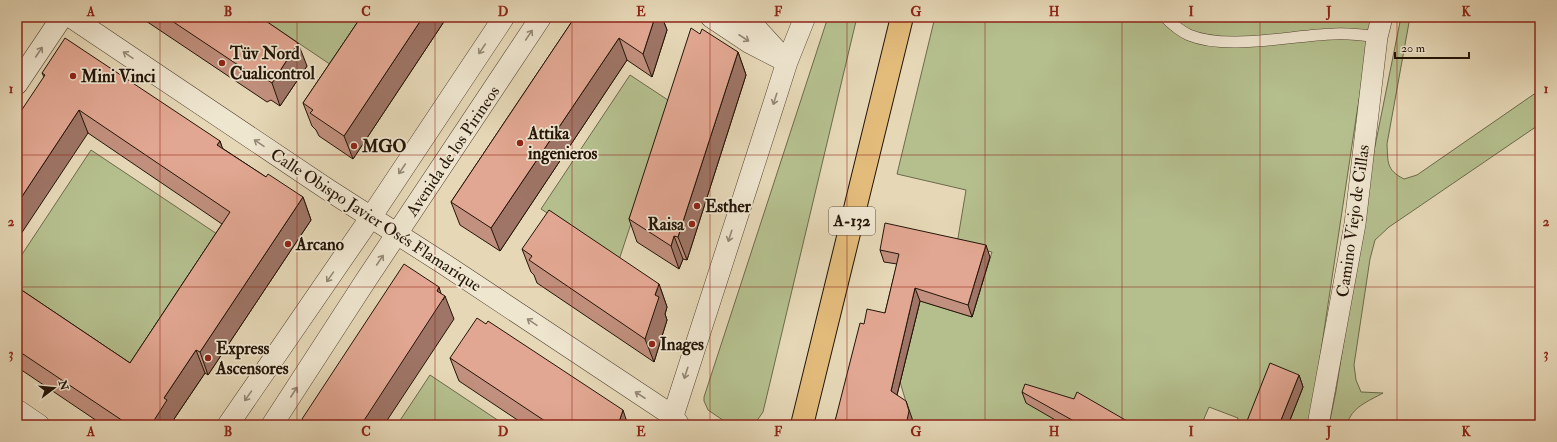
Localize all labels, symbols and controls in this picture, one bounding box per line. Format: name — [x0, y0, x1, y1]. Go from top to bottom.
text: A — [86, 4, 96, 20]
text: B — [224, 4, 232, 20]
text: C — [361, 4, 371, 20]
text: D — [498, 4, 509, 20]
text: E — [636, 4, 646, 20]
text: F — [774, 4, 783, 20]
text: G — [911, 4, 922, 20]
text: H — [1049, 4, 1060, 20]
text: I — [1188, 4, 1194, 20]
text: J — [1325, 4, 1332, 21]
text: K — [1461, 4, 1471, 20]
one-way arrow — [525, 30, 533, 41]
scale bar — [1395, 34, 1469, 60]
one-way arrow — [738, 35, 750, 43]
text: 20 m — [1401, 41, 1426, 56]
place label: Tüv Nord Cualicontrol — [229, 43, 315, 84]
one-way arrow — [478, 44, 486, 55]
one-way arrow — [35, 47, 43, 58]
one-way arrow — [123, 51, 134, 59]
marker: Tüv Nord Cualicontrol — [217, 58, 227, 68]
place label: Mini Vinci — [80, 66, 156, 87]
marker: Mini Vinci — [68, 71, 78, 81]
text: 1 — [9, 81, 14, 97]
text: 1 — [1544, 81, 1549, 97]
street label: Avenida de los Pirineos — [401, 82, 505, 221]
one-way arrow — [771, 92, 778, 105]
place label: Attika ingenieros — [527, 123, 598, 165]
place label: MGO — [361, 136, 407, 157]
marker: Attika ingenieros — [515, 138, 525, 148]
one-way arrow — [254, 139, 265, 147]
marker: MGO — [349, 141, 359, 151]
street label: Camino Viejo de Cillas — [1332, 143, 1374, 299]
street label: Calle Obispo Javier Osés Flamarique — [266, 144, 485, 297]
one-way arrow — [398, 164, 406, 175]
place label: Esther — [705, 196, 752, 217]
marker: Esther — [692, 201, 702, 211]
road number: A-132 — [829, 207, 875, 235]
text: 2 — [8, 214, 15, 230]
place label: Raisa — [648, 214, 685, 235]
text: 2 — [1543, 214, 1550, 230]
marker: Raisa — [687, 219, 697, 229]
one-way arrow — [726, 229, 733, 242]
place label: Arcano — [295, 234, 344, 255]
marker: Arcano — [283, 239, 293, 249]
one-way arrow — [376, 255, 384, 266]
one-way arrow — [326, 271, 334, 282]
one-way arrow — [526, 318, 538, 326]
place label: Inages — [660, 334, 704, 356]
place label: Express Ascensores — [215, 338, 289, 379]
marker: Inages — [647, 339, 657, 349]
text: 3 — [9, 346, 14, 362]
text: 3 — [1544, 346, 1549, 362]
marker: Express Ascensores — [203, 353, 213, 363]
one-way arrow — [682, 366, 689, 379]
north arrow — [34, 368, 74, 408]
text: N — [55, 378, 71, 393]
one-way arrow — [290, 386, 298, 398]
one-way arrow — [244, 390, 252, 401]
one-way arrow — [635, 391, 646, 399]
text: A — [86, 424, 96, 440]
text: B — [224, 424, 232, 440]
text: C — [361, 424, 371, 440]
text: D — [498, 424, 509, 440]
text: E — [636, 424, 646, 440]
text: F — [774, 424, 783, 440]
text: G — [911, 424, 922, 440]
text: H — [1049, 424, 1060, 440]
text: I — [1188, 424, 1194, 440]
text: J — [1325, 424, 1332, 441]
text: K — [1461, 424, 1471, 440]

